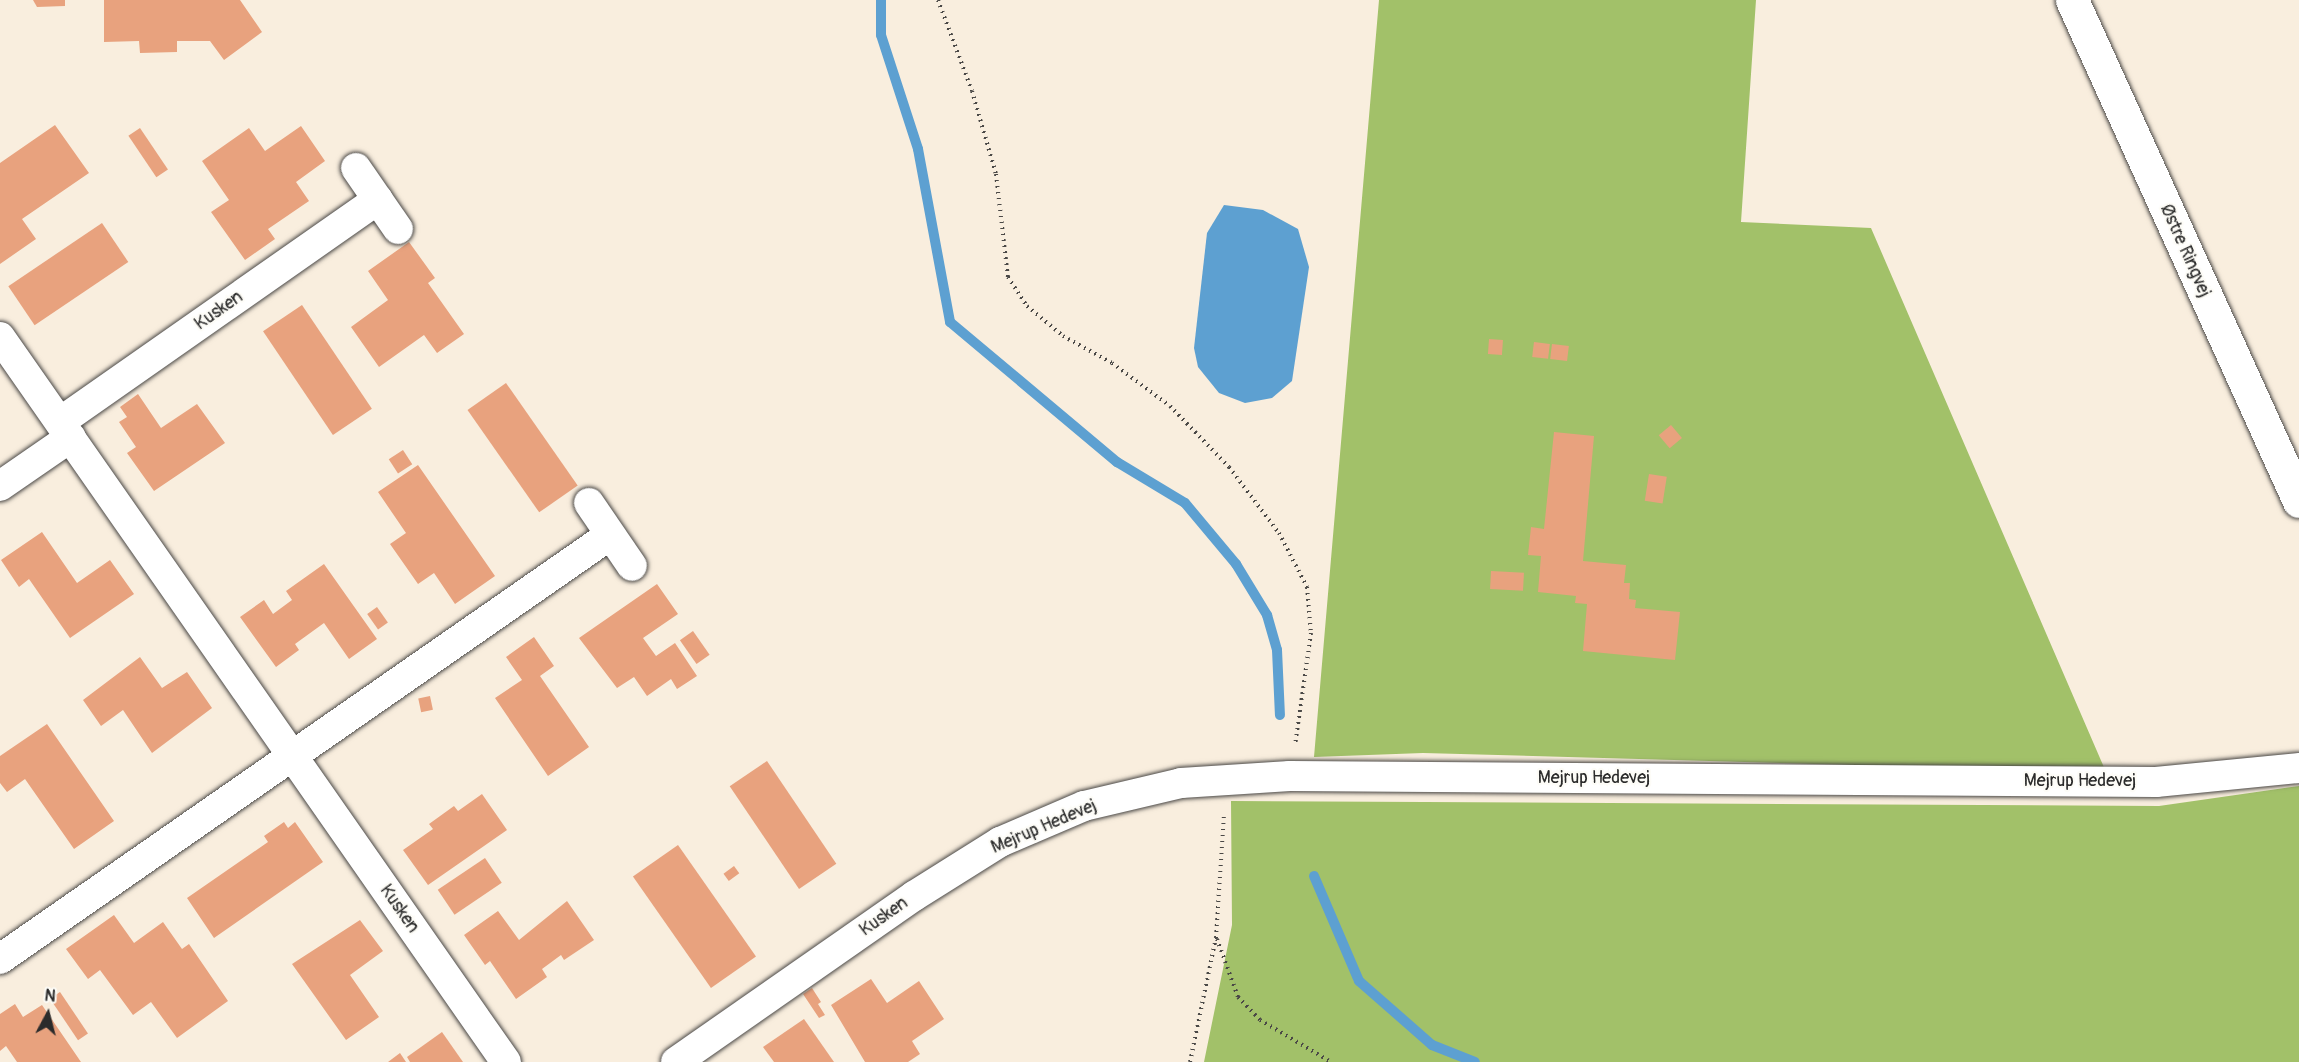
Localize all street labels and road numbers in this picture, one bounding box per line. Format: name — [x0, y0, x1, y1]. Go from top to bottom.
street label: Østre Ringvej — [2155, 201, 2215, 301]
street label: Kusken — [191, 287, 247, 335]
street label: Mejrup Hedevej — [1538, 767, 1650, 789]
street label: Mejrup Hedevej — [2024, 770, 2136, 792]
street label: Mejrup Hedevej — [988, 795, 1100, 859]
street label: Kusken — [375, 881, 423, 937]
street label: Kusken — [856, 893, 912, 941]

